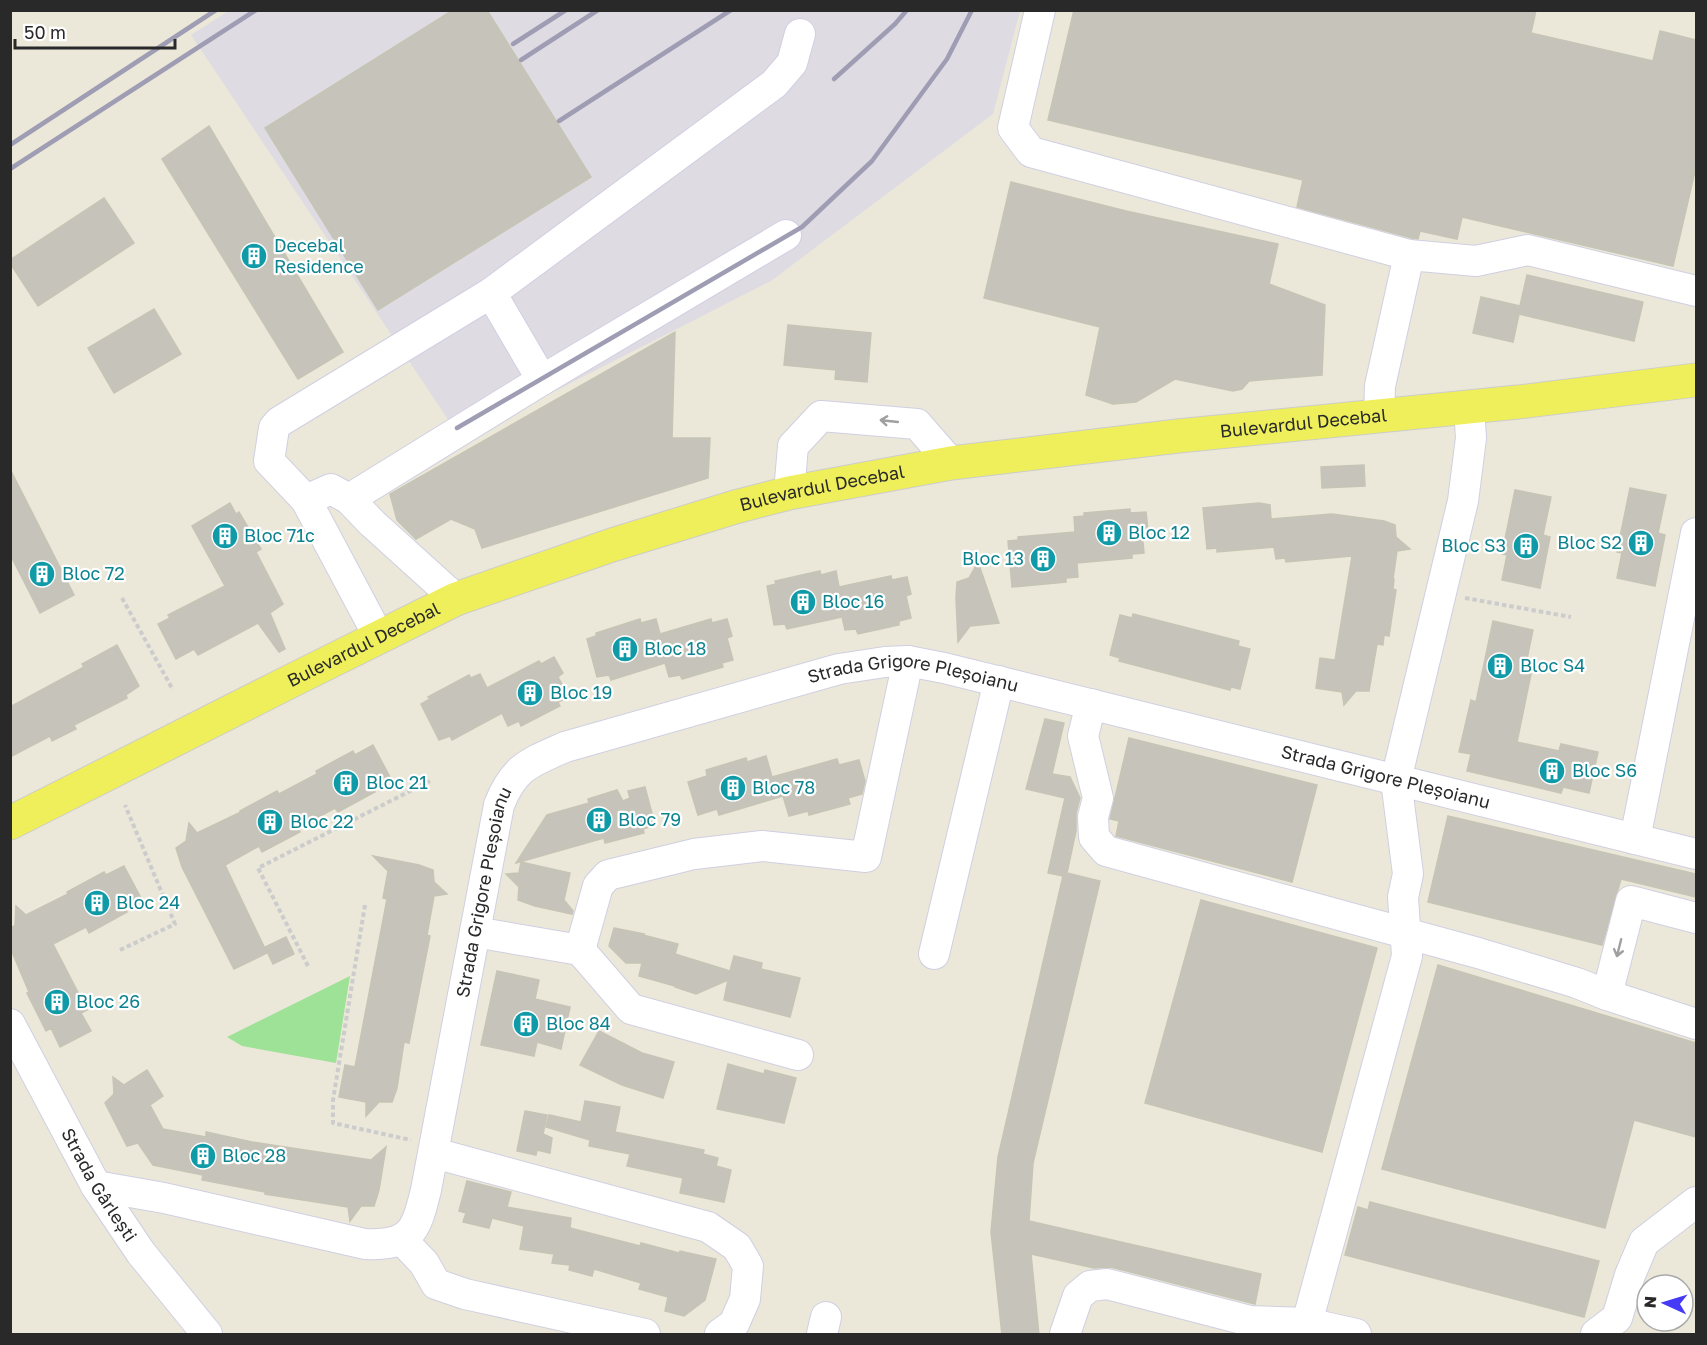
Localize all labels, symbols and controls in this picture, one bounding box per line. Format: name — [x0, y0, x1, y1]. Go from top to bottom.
scale bar — [15, 12, 176, 50]
text: 50 m — [24, 21, 66, 43]
place label: Decebal Residence — [274, 234, 364, 277]
building icon: Decebal Residence — [239, 241, 269, 271]
street label: Bulevardul Decebal — [1219, 403, 1388, 442]
one-way arrow — [879, 416, 899, 427]
street label: Bulevardul Decebal — [737, 460, 906, 515]
building icon: Bloc 12 — [1094, 518, 1124, 548]
building icon: Bloc 71c — [210, 521, 240, 551]
place label: Bloc 12 — [1128, 521, 1190, 543]
place label: Bloc 71c — [244, 524, 315, 546]
building icon: Bloc S2 — [1626, 528, 1656, 558]
building icon: Bloc S3 — [1511, 531, 1541, 561]
place label: Bloc S2 — [1557, 531, 1622, 553]
place label: Bloc S3 — [1441, 534, 1506, 556]
building icon: Bloc 13 — [1028, 544, 1058, 574]
place label: Bloc 13 — [962, 547, 1024, 569]
building icon: Bloc 72 — [27, 559, 57, 589]
place label: Bloc 72 — [62, 562, 125, 584]
building icon: Bloc 16 — [788, 587, 818, 617]
place label: Bloc 16 — [822, 590, 884, 612]
street label: Bulevardul Decebal — [283, 597, 443, 691]
building icon: Bloc 18 — [610, 634, 640, 664]
place label: Bloc 18 — [644, 637, 706, 659]
street label: Strada Grigore Pleșoianu — [805, 648, 1021, 696]
building icon: Bloc S4 — [1485, 651, 1515, 681]
place label: Bloc S4 — [1520, 654, 1585, 676]
building icon: Bloc 19 — [515, 678, 545, 708]
place label: Bloc 19 — [550, 681, 612, 703]
street label: Strada Grigore Pleșoianu — [1279, 740, 1493, 813]
building icon: Bloc S6 — [1537, 756, 1567, 786]
place label: Bloc S6 — [1572, 759, 1637, 781]
building icon: Bloc 21 — [331, 768, 361, 798]
place label: Bloc 21 — [366, 771, 428, 793]
building icon: Bloc 78 — [718, 773, 748, 803]
place label: Bloc 78 — [752, 776, 815, 798]
street label: Strada Grigore Pleșoianu — [451, 783, 516, 999]
building icon: Bloc 79 — [584, 805, 614, 835]
building icon: Bloc 22 — [255, 807, 285, 837]
place label: Bloc 79 — [618, 808, 681, 830]
place label: Bloc 22 — [290, 810, 354, 832]
building icon: Bloc 24 — [82, 888, 112, 918]
place label: Bloc 24 — [116, 891, 180, 913]
one-way arrow — [1612, 938, 1624, 957]
building icon: Bloc 26 — [42, 987, 72, 1017]
place label: Bloc 26 — [76, 990, 140, 1012]
building icon: Bloc 84 — [511, 1009, 541, 1039]
place label: Bloc 84 — [546, 1012, 611, 1034]
street label: Strada Gârlești — [57, 1124, 142, 1245]
building icon: Bloc 28 — [188, 1141, 218, 1171]
place label: Bloc 28 — [222, 1144, 286, 1166]
north arrow — [1635, 1273, 1695, 1333]
text: N — [1640, 1295, 1660, 1309]

